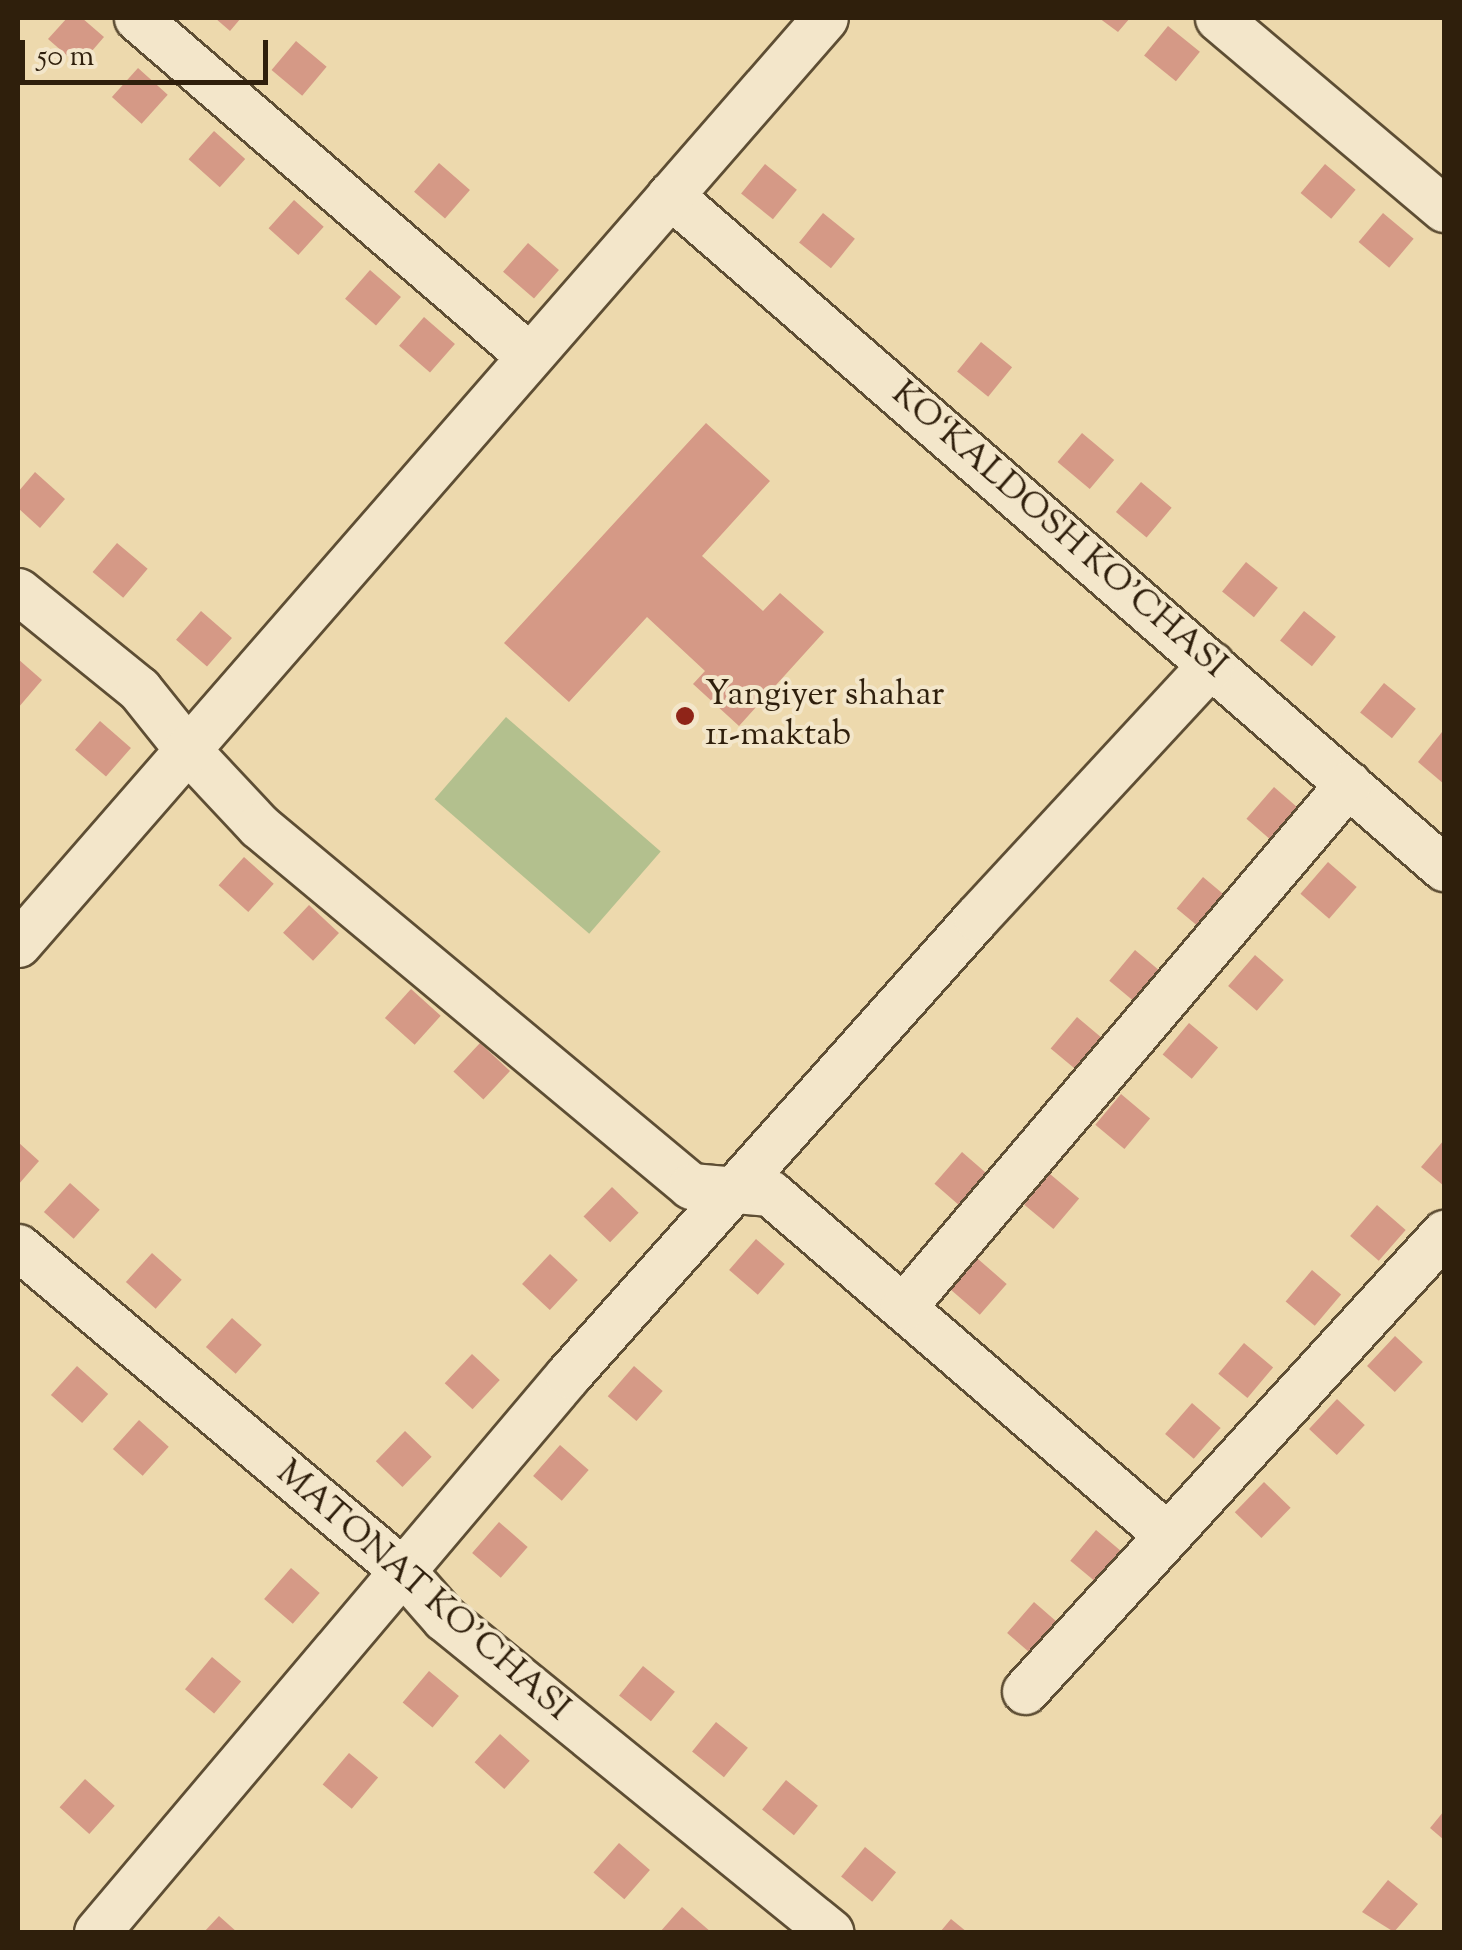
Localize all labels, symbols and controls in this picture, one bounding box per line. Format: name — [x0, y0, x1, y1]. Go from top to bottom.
scale bar — [25, 20, 272, 82]
text: 50 m — [37, 36, 94, 79]
street label: KO‘KALDOSH KO'CHASI — [882, 374, 1234, 688]
place label: Yangiyer shahar 11-maktab — [705, 675, 944, 757]
marker: Yangiyer shahar 11-maktab — [674, 705, 696, 727]
street label: MATONAT KO'CHASI — [267, 1453, 577, 1731]

